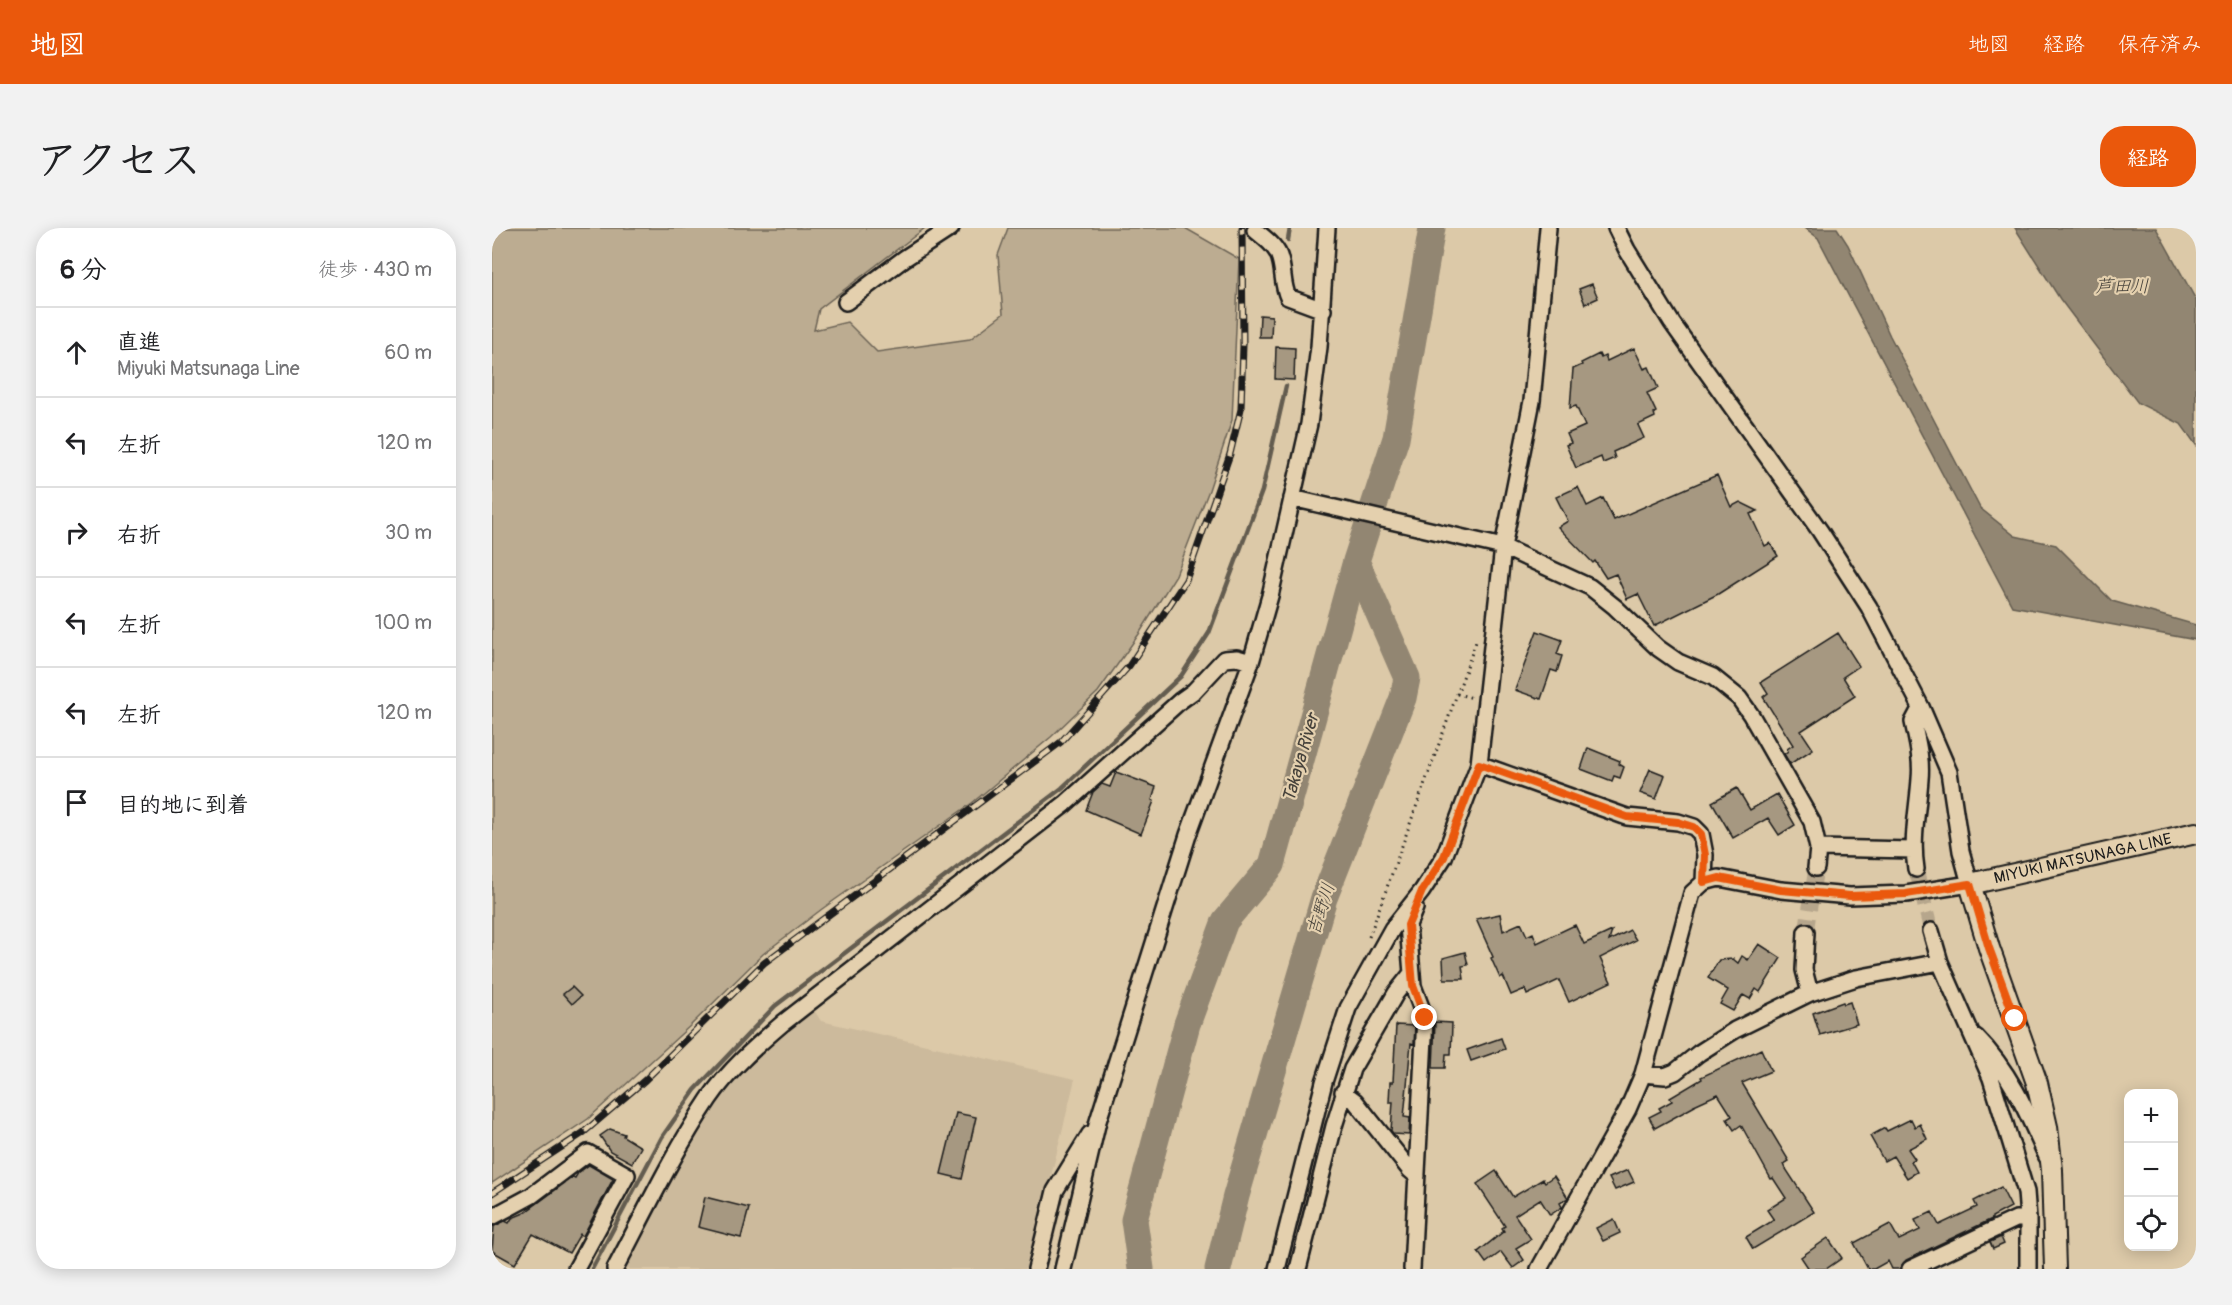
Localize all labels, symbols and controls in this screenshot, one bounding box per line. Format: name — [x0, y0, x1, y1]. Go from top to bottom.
text: 地図 — [30, 28, 86, 63]
text: 地図 — [1968, 31, 2010, 58]
text: 経路 — [2043, 31, 2085, 58]
text: 保存済み — [2118, 31, 2202, 58]
button: 経路 — [2100, 126, 2196, 187]
text: アクセス — [36, 135, 201, 187]
text: 6 分 — [60, 254, 107, 286]
text: 徒歩 · 430 m — [318, 257, 432, 282]
water label: 芦田川 — [2095, 275, 2149, 298]
text: 直進 — [117, 328, 161, 356]
icon: ahead — [60, 336, 93, 369]
text: 60 m — [385, 340, 432, 365]
text: Miyuki Matsunaga Line — [117, 356, 300, 381]
icon: left — [60, 426, 93, 459]
text: 120 m — [377, 430, 432, 455]
text: 左折 — [117, 431, 161, 459]
icon: right — [60, 516, 93, 549]
text: 30 m — [385, 520, 432, 545]
text: 右折 — [117, 521, 161, 549]
icon: left — [60, 606, 93, 639]
text: 100 m — [375, 610, 432, 635]
text: 左折 — [117, 611, 161, 639]
icon: left — [60, 696, 93, 729]
text: 120 m — [377, 700, 432, 725]
text: 左折 — [117, 701, 161, 729]
water label: Takaya River — [1277, 709, 1325, 805]
icon: arrive — [60, 786, 93, 819]
text: 目的地に到着 — [117, 791, 249, 819]
street label: MIYUKI MATSUNAGA LINE — [1992, 829, 2173, 888]
water label: 吉野川 — [1302, 880, 1340, 938]
route end — [1411, 1004, 1437, 1030]
route start — [2001, 1005, 2027, 1031]
map controls — [2124, 1089, 2178, 1251]
button: + — [2124, 1089, 2178, 1143]
button: − — [2124, 1143, 2178, 1197]
button: locate — [2124, 1197, 2178, 1251]

